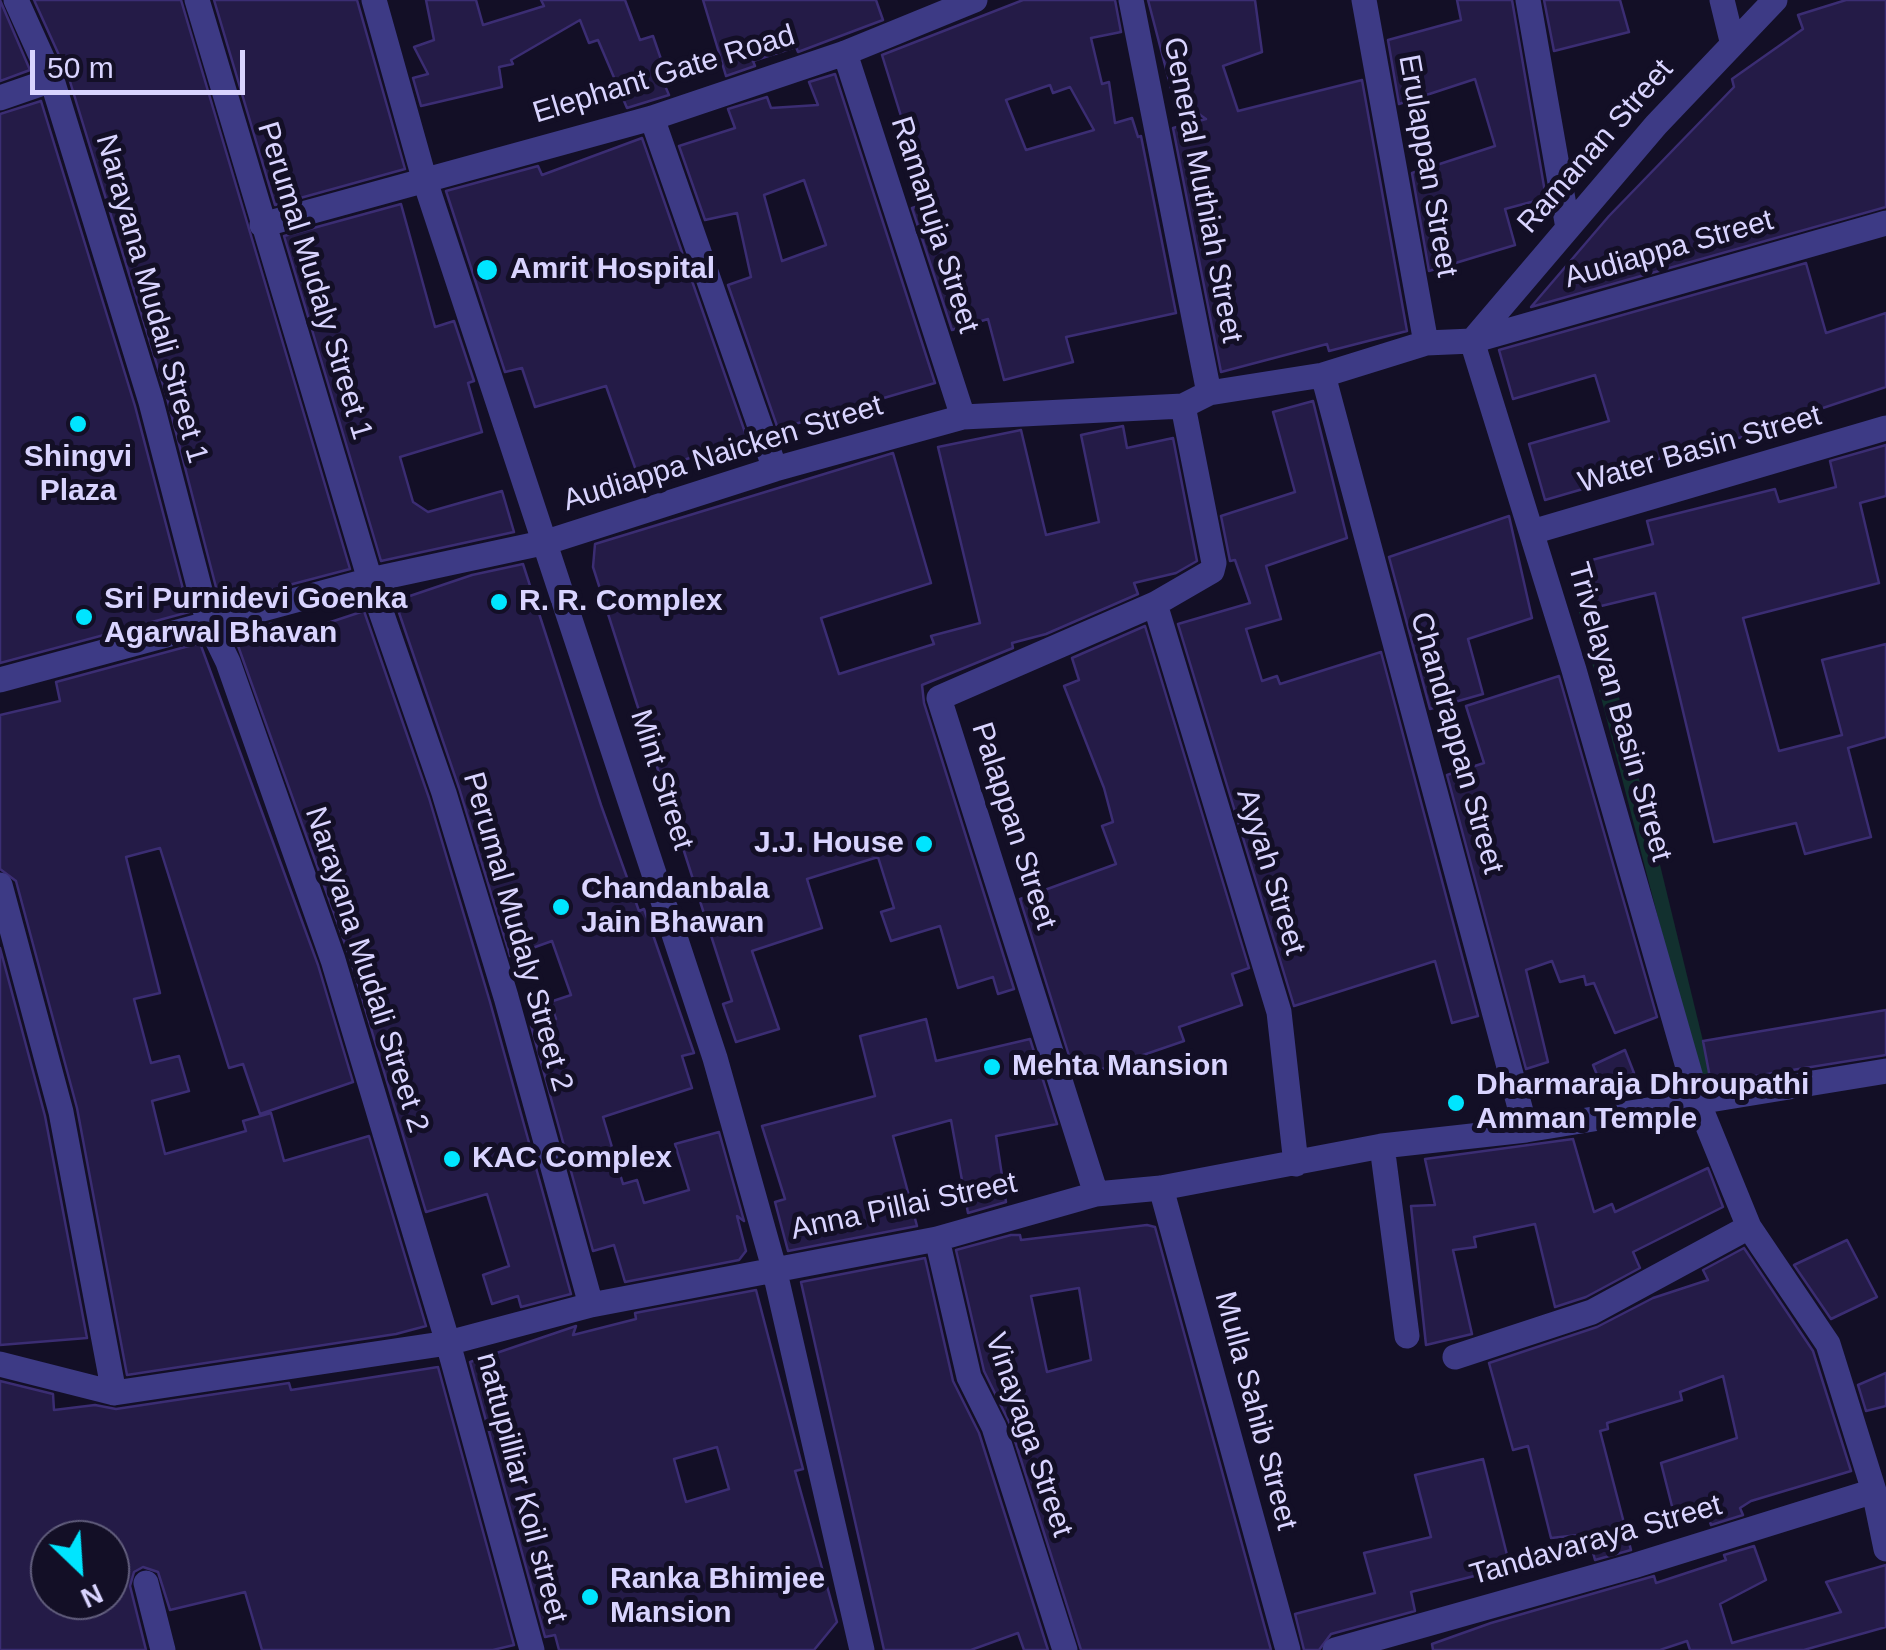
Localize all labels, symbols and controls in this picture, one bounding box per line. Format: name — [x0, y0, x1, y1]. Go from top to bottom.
street label: Elephant Gate Road — [529, 18, 799, 132]
scale bar — [35, 30, 250, 92]
street label: General Muthiah Street — [1155, 34, 1249, 346]
text: 50 m — [47, 51, 114, 84]
street label: Erulappan Street — [1390, 52, 1464, 280]
street label: Ramanan Street — [1511, 53, 1681, 241]
street label: Ramanuja Street — [882, 112, 986, 338]
street label: Perumal Mudaly Street 1 — [249, 118, 379, 444]
street label: Narayana Mudali Street 1 — [87, 131, 215, 467]
street label: Audiappa Street — [1561, 203, 1777, 297]
place label: Amrit Hospital — [510, 252, 715, 288]
marker: Amrit Hospital — [474, 257, 500, 283]
street label: Audiappa Naicken Street — [559, 388, 887, 520]
street label: Water Basin Street — [1575, 398, 1825, 502]
marker: Shingvi Plaza — [67, 413, 89, 435]
place label: Shingvi Plaza — [24, 440, 132, 510]
street label: Trivelayan Basin Street — [1559, 559, 1679, 865]
place label: Sri Purnidevi Goenka Agarwal Bhavan — [104, 582, 407, 652]
place label: R. R. Complex — [519, 584, 722, 620]
marker: R. R. Complex — [488, 591, 510, 613]
marker: Sri Purnidevi Goenka Agarwal Bhavan — [73, 606, 95, 628]
street label: Chandrappan Street — [1401, 608, 1511, 878]
street label: Mint Street — [621, 705, 701, 855]
street label: Palappan Street — [963, 718, 1063, 934]
street label: Perumal Mudaly Street 2 — [454, 768, 580, 1096]
street label: Ayyah Street — [1228, 785, 1312, 959]
street label: Narayana Mudali Street 2 — [296, 803, 436, 1137]
place label: J.J. House — [754, 826, 904, 862]
marker: J.J. House — [913, 833, 935, 855]
place label: Chandanbala Jain Bhawan — [581, 872, 769, 942]
marker: Chandanbala Jain Bhawan — [550, 896, 572, 918]
place label: Mehta Mansion — [1012, 1049, 1229, 1085]
marker: Mehta Mansion — [981, 1056, 1003, 1078]
place label: Dharmaraja Dhroupathi Amman Temple — [1476, 1068, 1809, 1138]
marker: Dharmaraja Dhroupathi Amman Temple — [1445, 1092, 1467, 1114]
place label: KAC Complex — [472, 1141, 672, 1177]
marker: KAC Complex — [441, 1148, 463, 1170]
street label: Anna Pillai Street — [788, 1165, 1020, 1249]
street label: Mulla Sahib Street — [1206, 1288, 1304, 1534]
street label: Vinayaga Street — [976, 1328, 1080, 1542]
street label: nattupilliar Koil street — [468, 1349, 574, 1627]
street label: Tandavaraya Street — [1466, 1488, 1726, 1594]
north arrow — [30, 1520, 130, 1620]
place label: Ranka Bhimjee Mansion — [610, 1562, 825, 1632]
text: N — [76, 1578, 108, 1614]
marker: Ranka Bhimjee Mansion — [579, 1586, 601, 1608]

